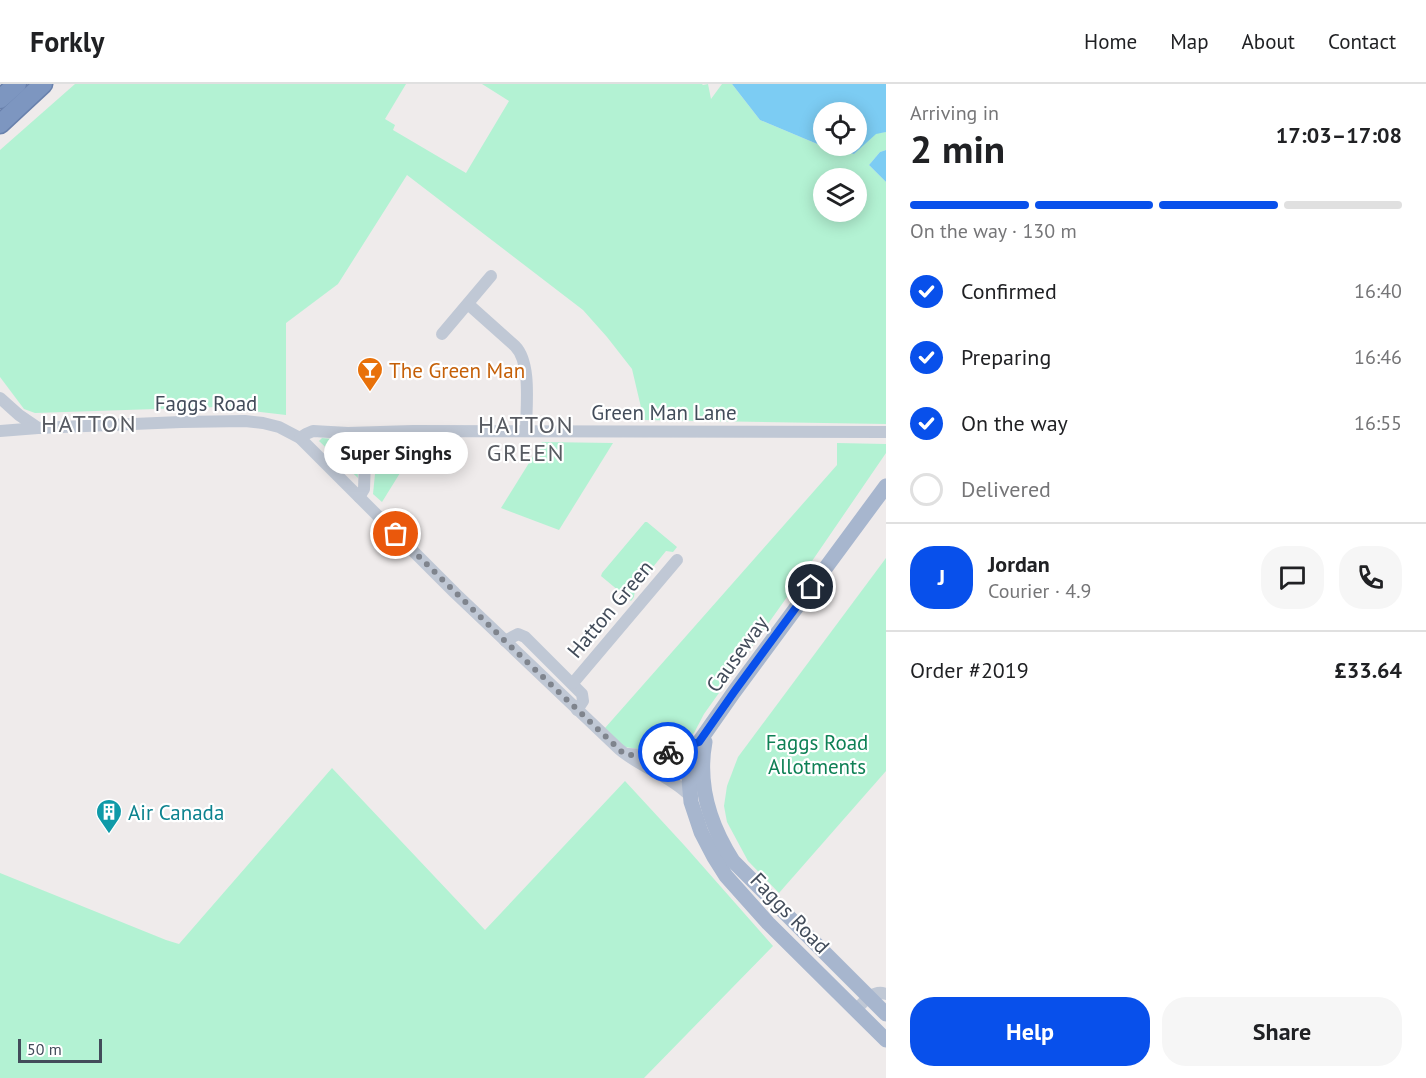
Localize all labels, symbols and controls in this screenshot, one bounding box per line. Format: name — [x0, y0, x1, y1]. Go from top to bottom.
text: Forkly — [30, 23, 104, 60]
text: Home — [1084, 28, 1137, 55]
text: Map — [1170, 28, 1209, 55]
text: About — [1242, 28, 1295, 55]
text: Contact — [1328, 28, 1396, 55]
text: Arriving in — [910, 100, 999, 126]
map controls — [813, 102, 867, 222]
button: locate — [813, 102, 867, 156]
text: 17:03–17:08 — [1276, 121, 1402, 149]
text: 2 min — [910, 123, 1005, 174]
button: layers — [813, 168, 867, 222]
text: On the way · 130 m — [910, 218, 1077, 244]
icon: check — [910, 275, 943, 308]
text: Confirmed — [961, 277, 1057, 305]
text: 16:40 — [1354, 278, 1402, 304]
icon: check — [910, 341, 943, 374]
text: Preparing — [961, 343, 1051, 371]
text: 16:46 — [1354, 344, 1402, 370]
bar icon: The Green Man — [355, 355, 385, 393]
place label: The Green Man — [389, 357, 525, 384]
street label: Faggs Road — [155, 390, 257, 417]
street label: Green Man Lane — [591, 399, 737, 426]
icon: check — [910, 407, 943, 440]
district label: HATTON — [41, 408, 137, 439]
district label: HATTON GREEN — [478, 409, 574, 468]
text: On the way — [961, 409, 1068, 437]
text: 16:55 — [1354, 410, 1402, 436]
callout: Super Singhs — [324, 432, 468, 474]
text: Super Singhs — [340, 440, 452, 466]
text: Delivered — [961, 475, 1051, 503]
pin — [370, 508, 421, 559]
icon: bag — [379, 517, 412, 550]
button: chat — [1261, 546, 1324, 609]
button: phone — [1339, 546, 1402, 609]
text: Jordan — [988, 550, 1050, 578]
street label: Hatton Green — [561, 555, 659, 663]
pin — [785, 561, 836, 612]
text: J — [938, 563, 945, 591]
icon: home — [794, 570, 827, 603]
text: Courier · 4.9 — [988, 578, 1091, 604]
street label: Causeway — [700, 610, 774, 698]
text: Order #2019 — [910, 656, 1029, 684]
text: £33.64 — [1334, 656, 1402, 684]
courier — [638, 722, 698, 782]
park label: Faggs Road Allotments — [766, 729, 868, 780]
icon: bike — [652, 736, 685, 769]
building icon: Air Canada — [94, 797, 124, 835]
place label: Air Canada — [128, 799, 224, 826]
street label: Faggs Road — [745, 867, 835, 959]
button: Help — [910, 997, 1150, 1066]
button: Share — [1162, 997, 1402, 1066]
scale bar — [18, 1036, 102, 1064]
text: 50 m — [27, 1039, 62, 1059]

